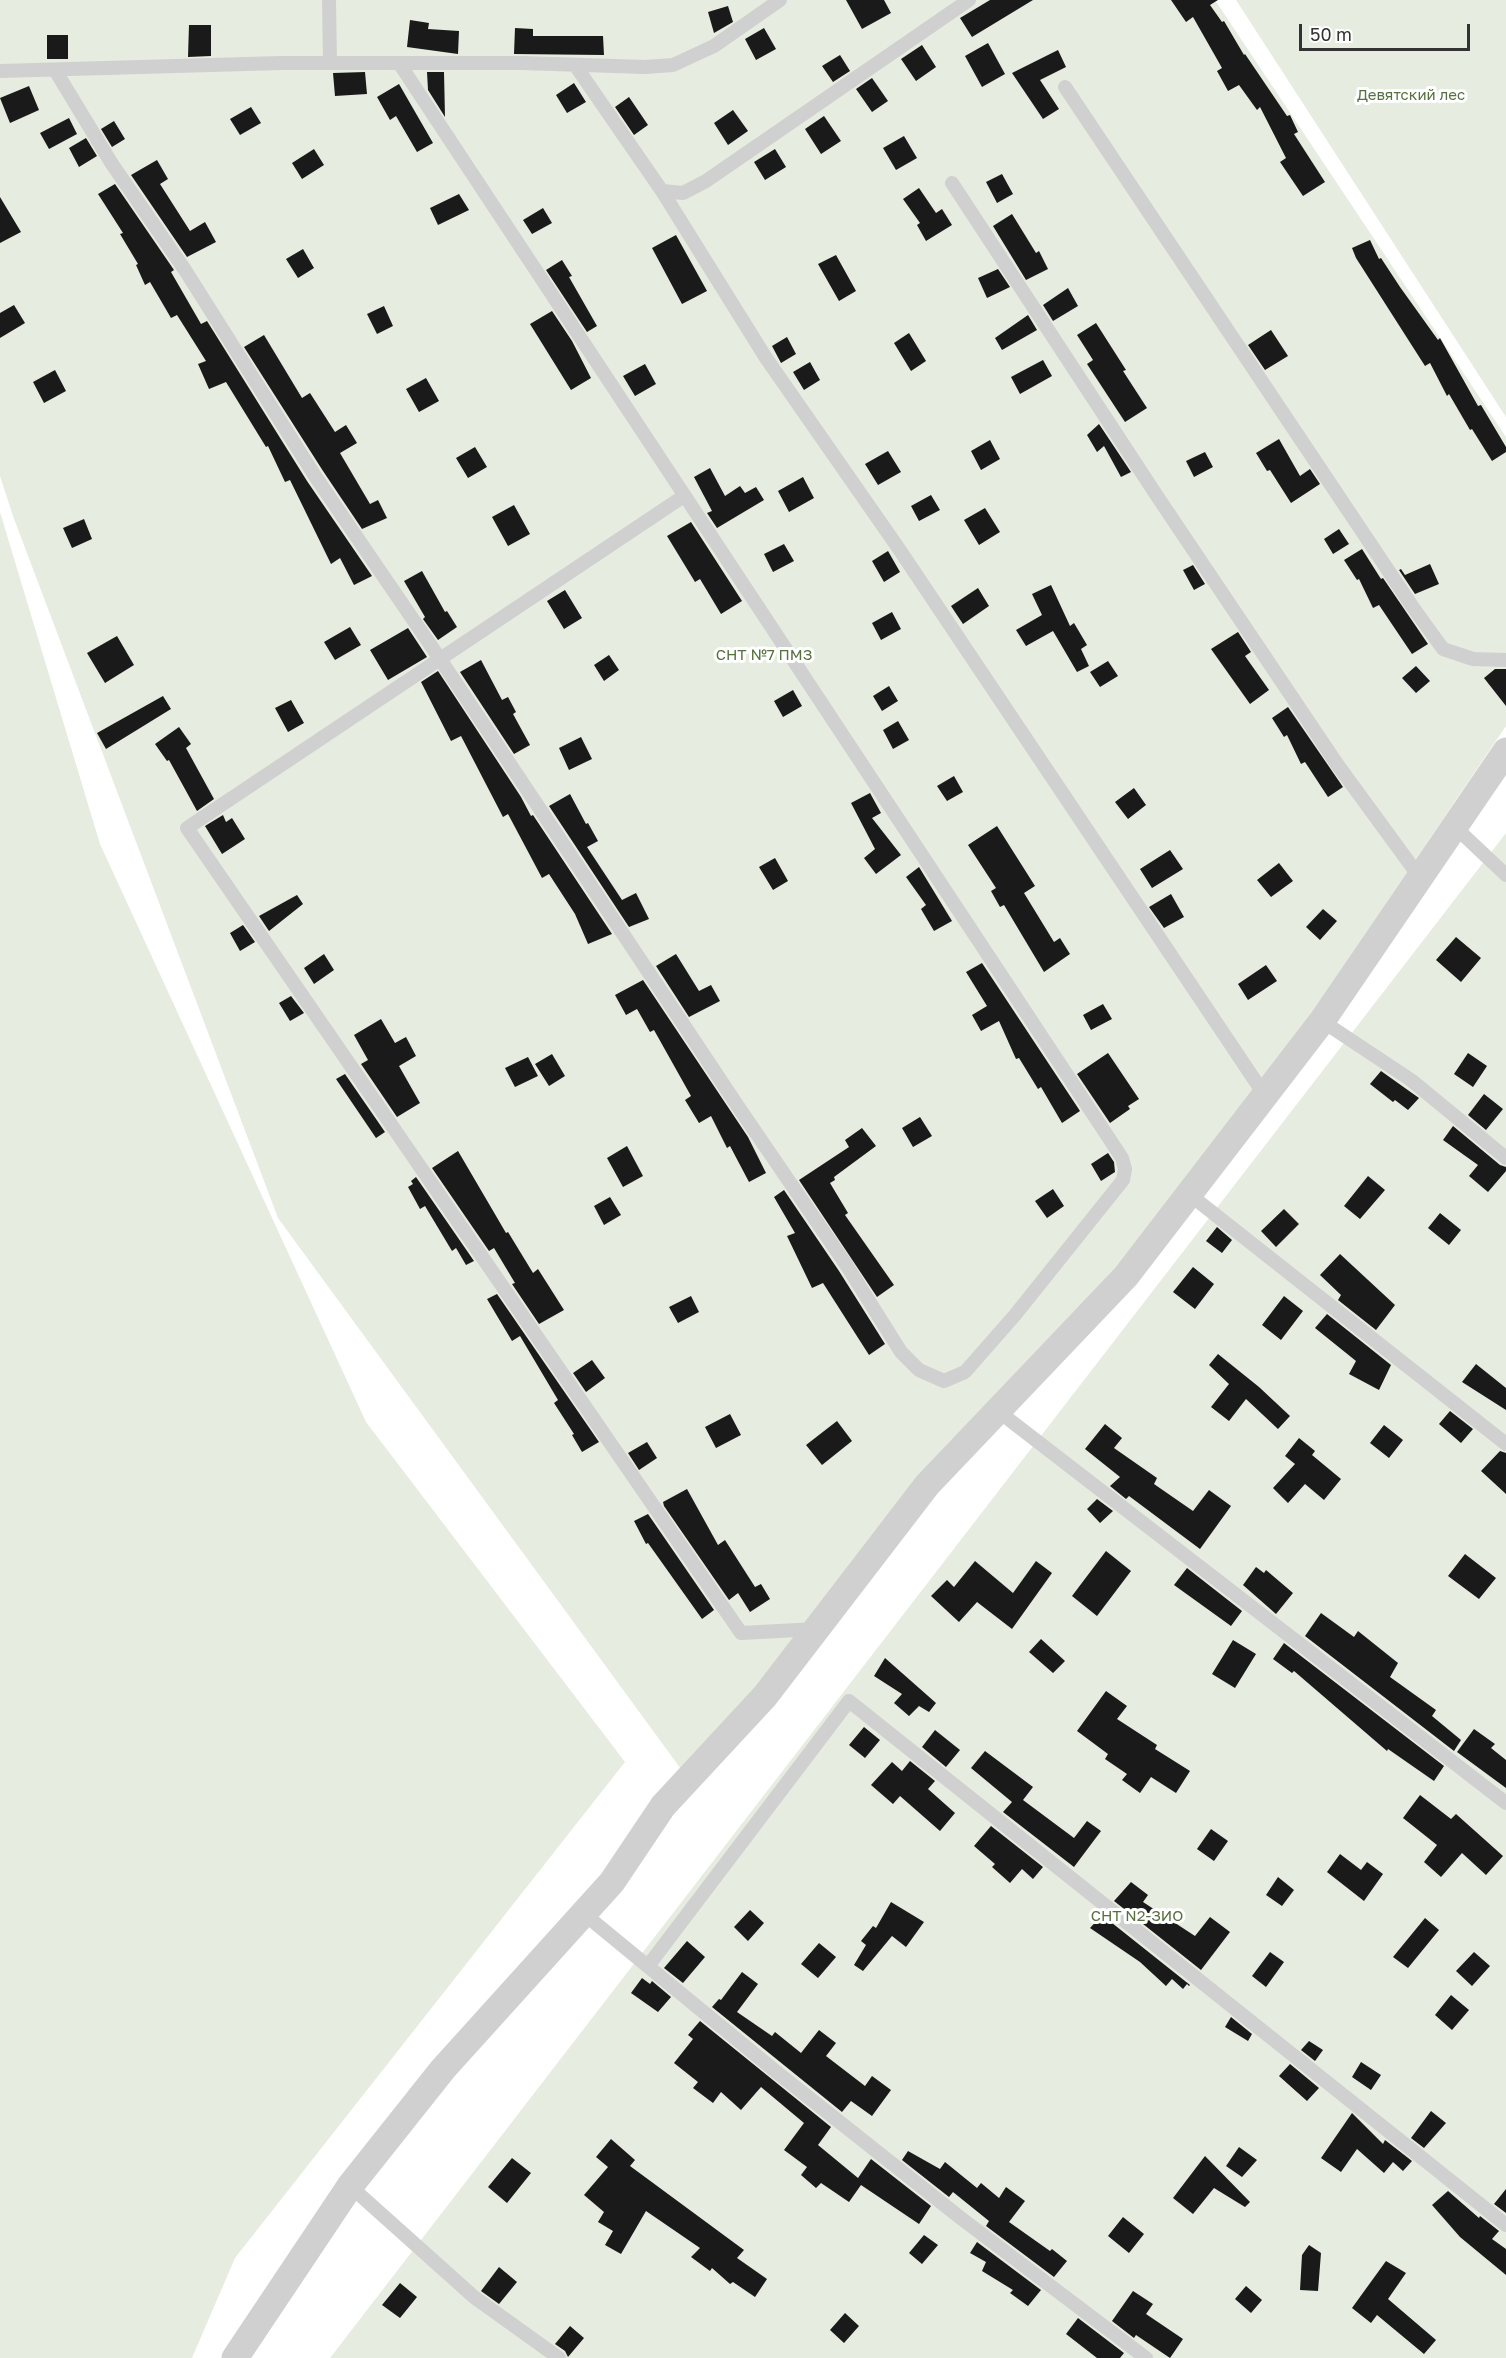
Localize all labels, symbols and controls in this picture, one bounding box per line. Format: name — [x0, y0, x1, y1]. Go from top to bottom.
scale bar — [1302, 12, 1473, 50]
text: 50 m — [1310, 23, 1352, 45]
park label: Девятский лес — [1357, 86, 1465, 104]
park label: СНТ №7 ПМЗ — [716, 646, 812, 664]
park label: СНТ N2-ЗИО — [1091, 1907, 1183, 1925]

